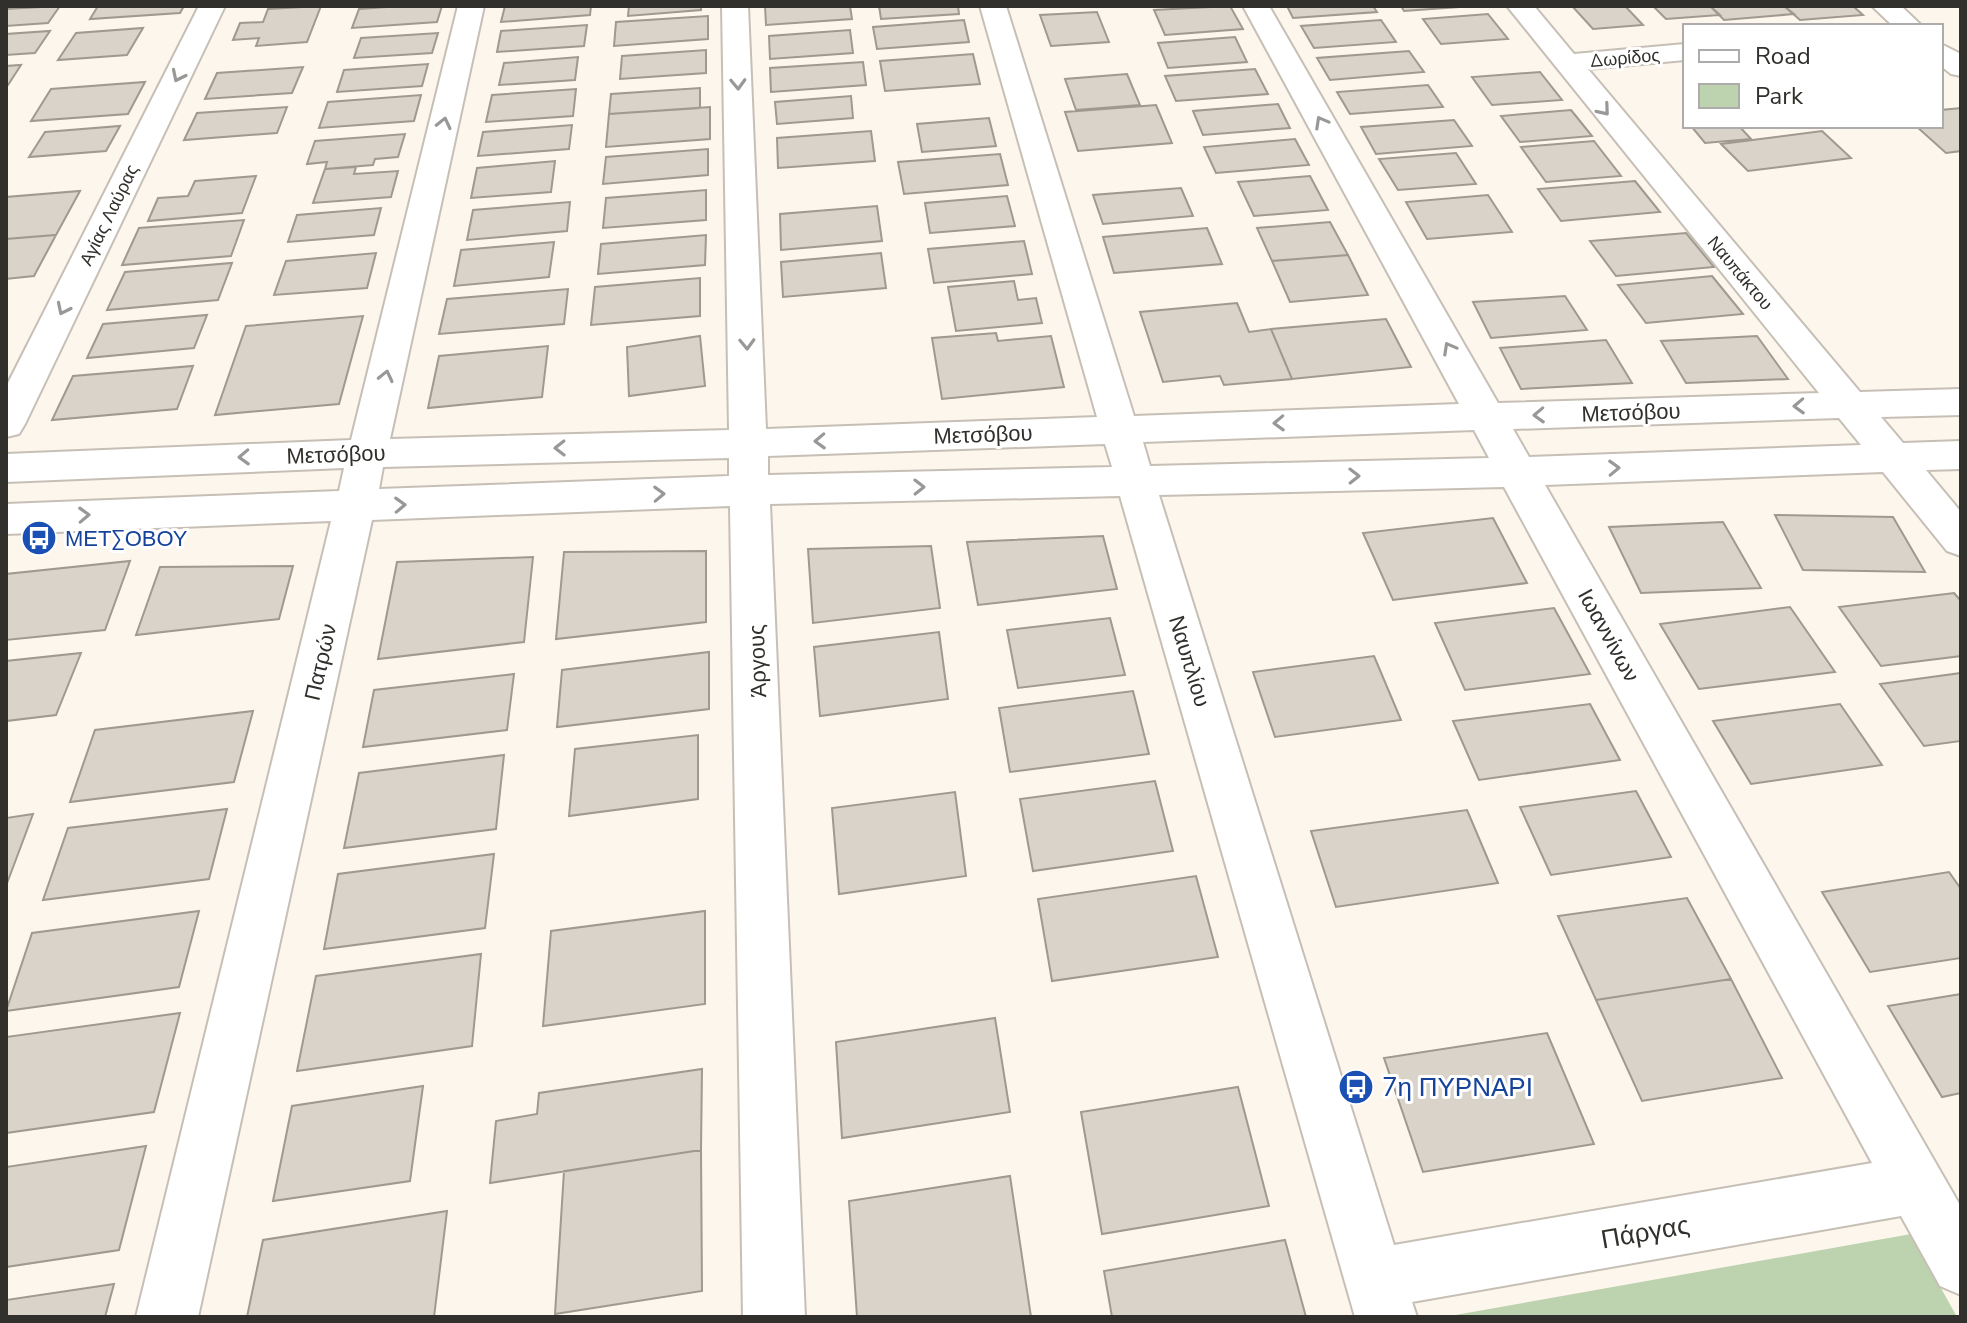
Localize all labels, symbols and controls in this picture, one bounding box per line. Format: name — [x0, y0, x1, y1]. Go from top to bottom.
legend — [1683, 24, 1943, 128]
text: Road — [1755, 40, 1811, 72]
street label: Δωρίδος — [1589, 43, 1661, 73]
one-way arrow — [172, 68, 188, 82]
one-way arrow — [729, 78, 747, 91]
text: Park — [1755, 80, 1804, 112]
one-way arrow — [1594, 100, 1609, 115]
one-way arrow — [435, 116, 452, 130]
one-way arrow — [1315, 116, 1331, 131]
street label: Αγίας Λαύρας — [74, 160, 144, 270]
street label: Ναυπάκτου — [1702, 231, 1778, 315]
one-way arrow — [57, 301, 73, 316]
one-way arrow — [738, 338, 755, 351]
one-way arrow — [1443, 343, 1459, 357]
one-way arrow — [377, 370, 394, 384]
street label: Μετσόβου — [1581, 396, 1681, 430]
one-way arrow — [1792, 398, 1805, 415]
one-way arrow — [1532, 406, 1545, 423]
one-way arrow — [1272, 415, 1285, 432]
street label: Μετσόβου — [933, 418, 1033, 452]
one-way arrow — [813, 432, 826, 449]
street label: Μετσόβου — [286, 438, 386, 472]
one-way arrow — [553, 439, 566, 457]
one-way arrow — [237, 449, 250, 466]
one-way arrow — [1608, 460, 1621, 477]
one-way arrow — [1348, 468, 1361, 485]
one-way arrow — [913, 478, 926, 495]
one-way arrow — [653, 486, 666, 503]
one-way arrow — [394, 497, 407, 514]
one-way arrow — [78, 507, 91, 524]
bus stop icon: ΜΕΤΣΟΒΟΥ — [20, 519, 58, 557]
place label: ΜΕΤΣΟΒΟΥ — [65, 524, 188, 554]
street label: Ιωαννίνων — [1570, 584, 1646, 687]
street label: Ναυπλίου — [1161, 612, 1217, 710]
street label: Πατρών — [298, 621, 344, 704]
street label: Άργους — [742, 624, 774, 698]
bus stop icon: 7η ΠΥΡΝΑΡΙ — [1337, 1068, 1375, 1106]
place label: 7η ΠΥΡΝΑΡΙ — [1382, 1070, 1533, 1105]
street label: Πάργας — [1598, 1208, 1692, 1257]

